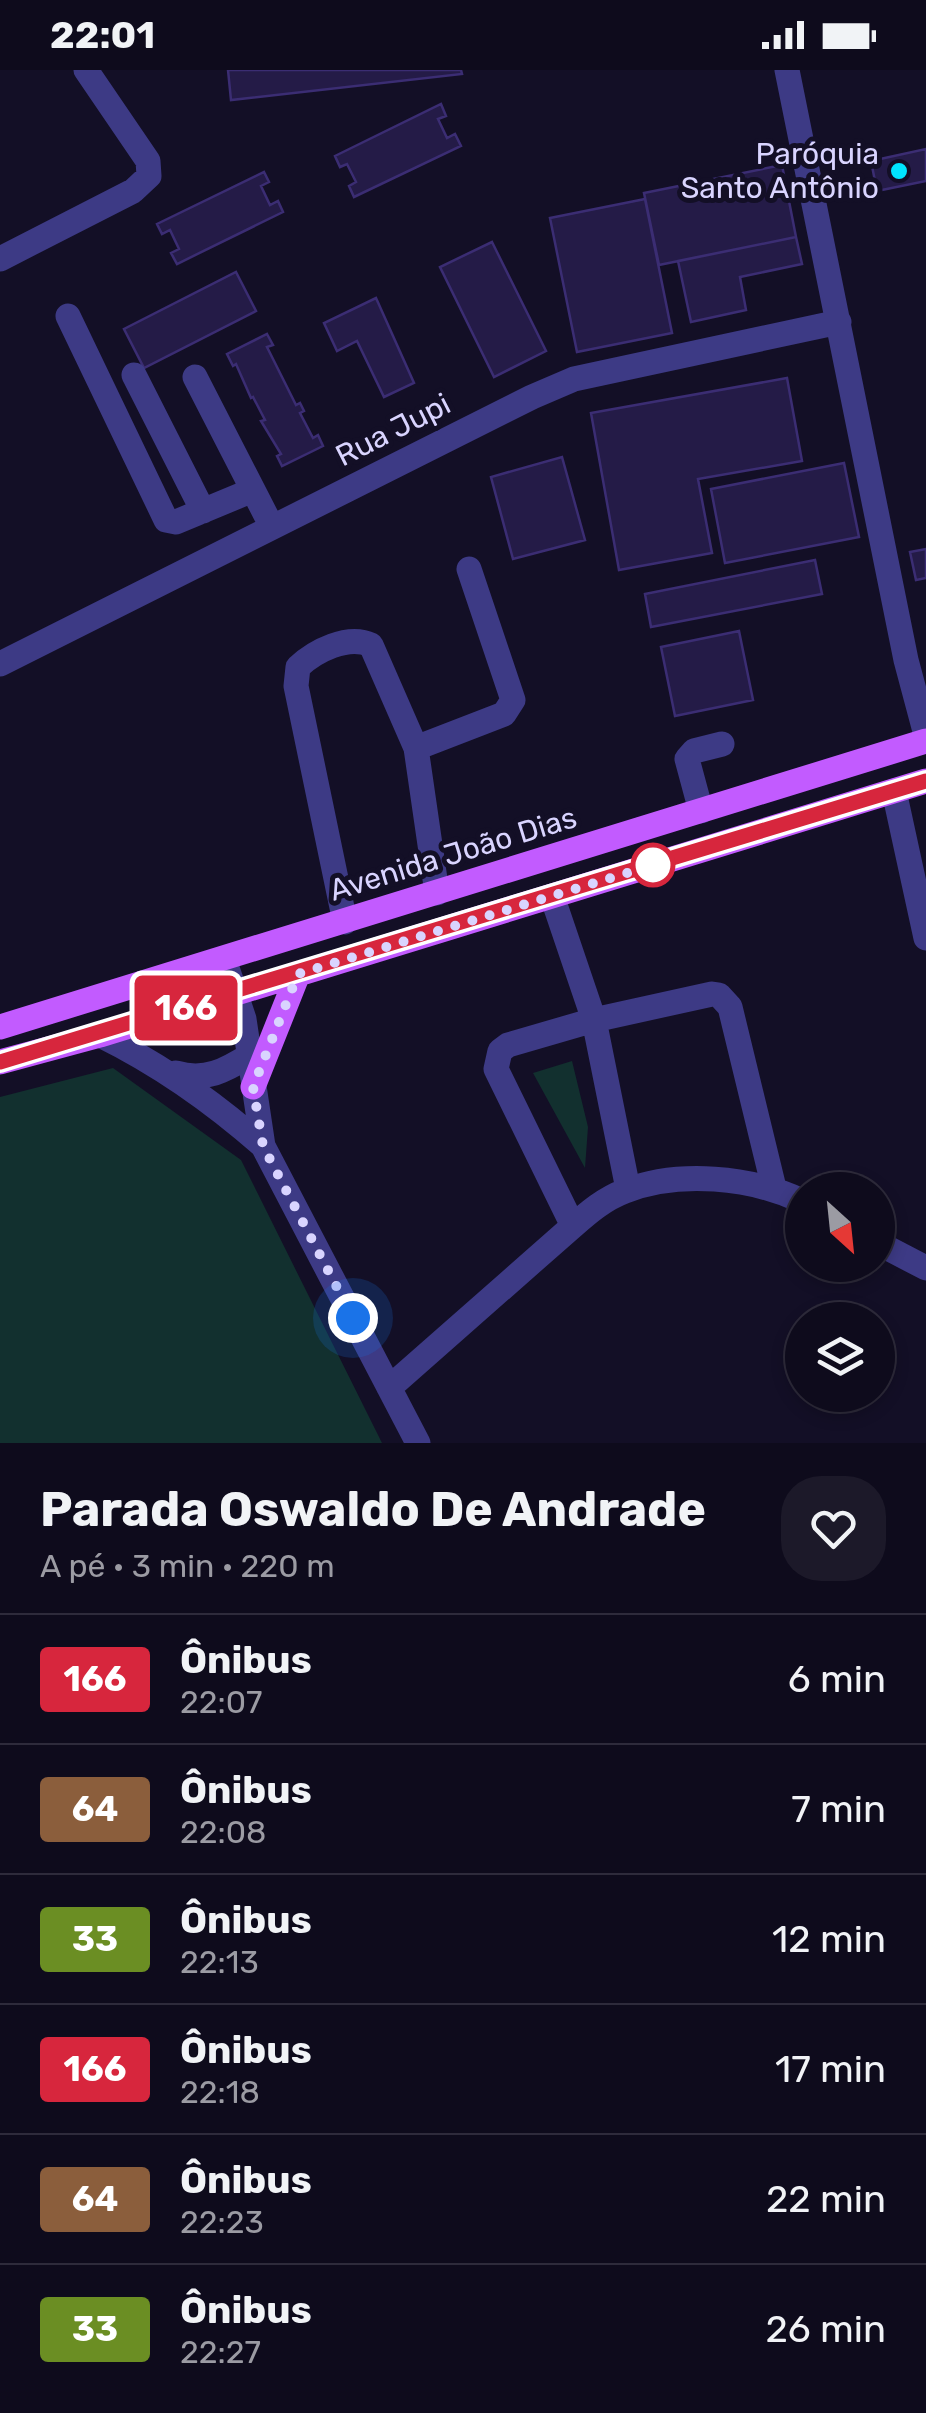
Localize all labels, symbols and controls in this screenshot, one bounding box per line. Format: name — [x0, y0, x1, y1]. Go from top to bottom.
text: 22:01 — [50, 12, 155, 58]
place label: Paróquia Santo Antônio — [681, 136, 879, 206]
marker: Paróquia Santo Antônio — [888, 160, 910, 182]
street label: Rua Jupi — [330, 386, 456, 474]
street label: Avenida João Dias — [325, 799, 581, 909]
unlabelled marker — [632, 844, 674, 886]
line badge: 166 — [128, 976, 244, 1040]
text: 166 — [155, 987, 217, 1029]
north arrow — [785, 1172, 895, 1282]
map controls — [785, 1172, 895, 1412]
your location — [328, 1293, 378, 1343]
button: layers — [785, 1302, 895, 1412]
button: heart — [781, 1476, 886, 1581]
text: Parada Oswaldo De Andrade — [40, 1481, 706, 1538]
text: A pé · 3 min · 220 m — [40, 1547, 335, 1585]
text: Ônibus — [180, 1637, 312, 1683]
text: 6 min — [788, 1656, 886, 1702]
text: 166 — [64, 1658, 126, 1700]
text: 22:07 — [180, 1683, 263, 1721]
text: Ônibus — [180, 1767, 312, 1813]
text: 7 min — [791, 1786, 886, 1832]
text: 64 — [72, 1788, 118, 1830]
text: 22:08 — [180, 1813, 266, 1851]
text: Ônibus — [180, 1897, 312, 1943]
text: 12 min — [772, 1916, 886, 1962]
text: 33 — [72, 1918, 118, 1960]
text: 22:13 — [180, 1943, 259, 1981]
text: Ônibus — [180, 2027, 312, 2073]
text: 17 min — [775, 2046, 886, 2092]
text: 166 — [64, 2048, 126, 2090]
text: 22:18 — [180, 2073, 260, 2111]
text: Ônibus — [180, 2157, 312, 2203]
text: 22 min — [766, 2176, 886, 2222]
text: 64 — [72, 2178, 118, 2220]
text: 22:23 — [180, 2203, 264, 2241]
text: Ônibus — [180, 2287, 312, 2333]
text: 26 min — [765, 2306, 886, 2352]
text: 33 — [72, 2308, 118, 2350]
text: 22:27 — [180, 2333, 261, 2371]

